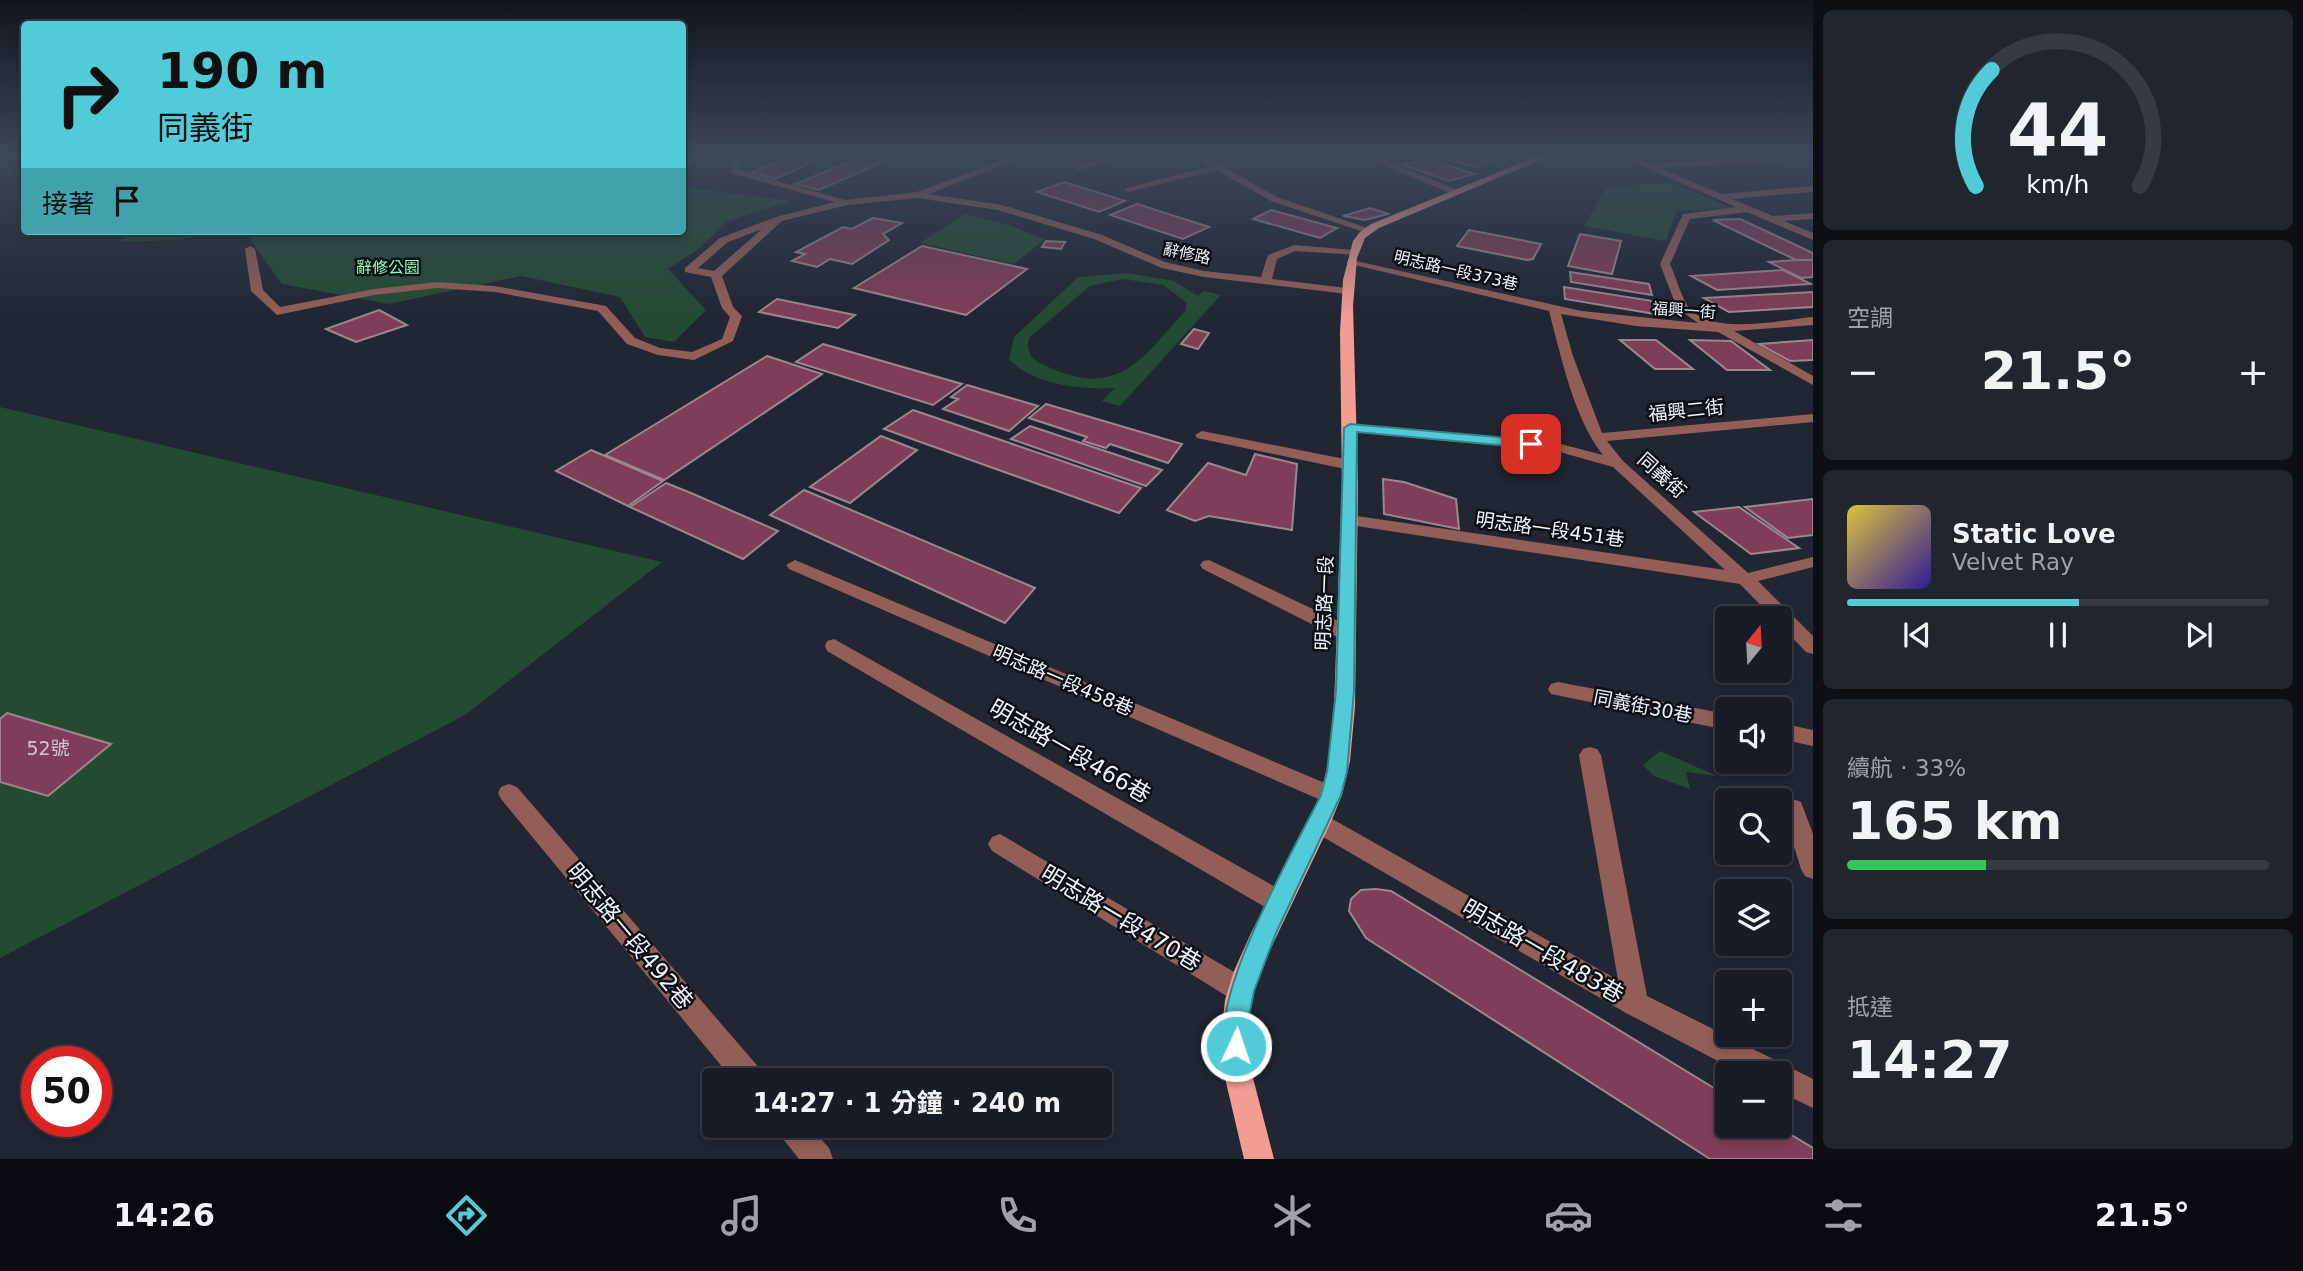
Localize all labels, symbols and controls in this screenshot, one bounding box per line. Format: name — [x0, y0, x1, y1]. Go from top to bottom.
text: 190 m — [157, 43, 327, 100]
icon: right — [42, 49, 133, 140]
text: 44 — [2007, 88, 2109, 173]
text: 同義街 — [157, 109, 253, 147]
text: km/h — [2026, 170, 2090, 199]
icon: arrive — [108, 182, 146, 220]
text: 接著 — [42, 189, 94, 219]
street label: 辭修路 — [1161, 239, 1212, 268]
street label: 明志路一段373巷 — [1392, 247, 1520, 294]
park label: 辭修公園 — [356, 258, 420, 277]
street label: 福興一街 — [1651, 299, 1717, 322]
text: 空調 — [1847, 305, 1893, 331]
text: 21.5° — [1981, 341, 2135, 401]
text: − — [1847, 350, 1879, 394]
text: + — [2237, 350, 2269, 394]
street label: 福興二街 — [1647, 395, 1725, 425]
pin — [1501, 414, 1561, 474]
icon: arrive — [1512, 425, 1550, 463]
street label: 同義街 — [1633, 448, 1691, 502]
street label: 明志路一段451巷 — [1474, 508, 1626, 550]
text: Static Love — [1952, 519, 2116, 549]
text: Velvet Ray — [1952, 549, 2074, 575]
street label: 明志路一段 — [1311, 555, 1337, 651]
north arrow — [1715, 606, 1792, 682]
map controls — [1715, 606, 1792, 1138]
icon: previous — [1898, 616, 1936, 654]
icon: pause — [2039, 616, 2077, 654]
icon: next — [2180, 616, 2218, 654]
street label: 明志路一段458巷 — [990, 641, 1136, 719]
street label: 同義街30巷 — [1592, 686, 1694, 726]
street label: 明志路一段466巷 — [985, 694, 1155, 808]
button: sound — [1715, 697, 1792, 774]
house number: 52號 — [26, 737, 70, 759]
text: 續航 · 33% — [1847, 755, 1966, 781]
button: search — [1715, 788, 1792, 865]
text: 165 km — [1847, 791, 2062, 851]
street label: 明志路一段492巷 — [562, 858, 698, 1014]
street label: 明志路一段470巷 — [1036, 860, 1206, 976]
button: layers — [1715, 879, 1792, 956]
street label: 明志路一段483巷 — [1458, 894, 1628, 1008]
button: + — [1715, 970, 1792, 1047]
text: 抵達 — [1847, 994, 1893, 1020]
position arrow — [1199, 1009, 1273, 1083]
text: 14:27 — [1847, 1030, 2013, 1090]
speed limit sign: 50 — [21, 1046, 112, 1137]
button: − — [1715, 1061, 1792, 1138]
text: 14:27 · 1 分鐘 · 240 m — [753, 1088, 1061, 1118]
icon: directions — [442, 1191, 491, 1240]
icon: music — [717, 1191, 766, 1240]
icon: phone — [993, 1191, 1042, 1240]
icon: climate — [1268, 1191, 1317, 1240]
icon: car — [1544, 1191, 1593, 1240]
icon: filters — [1819, 1191, 1868, 1240]
text: 14:26 — [113, 1196, 215, 1234]
text: 21.5° — [2095, 1196, 2190, 1234]

